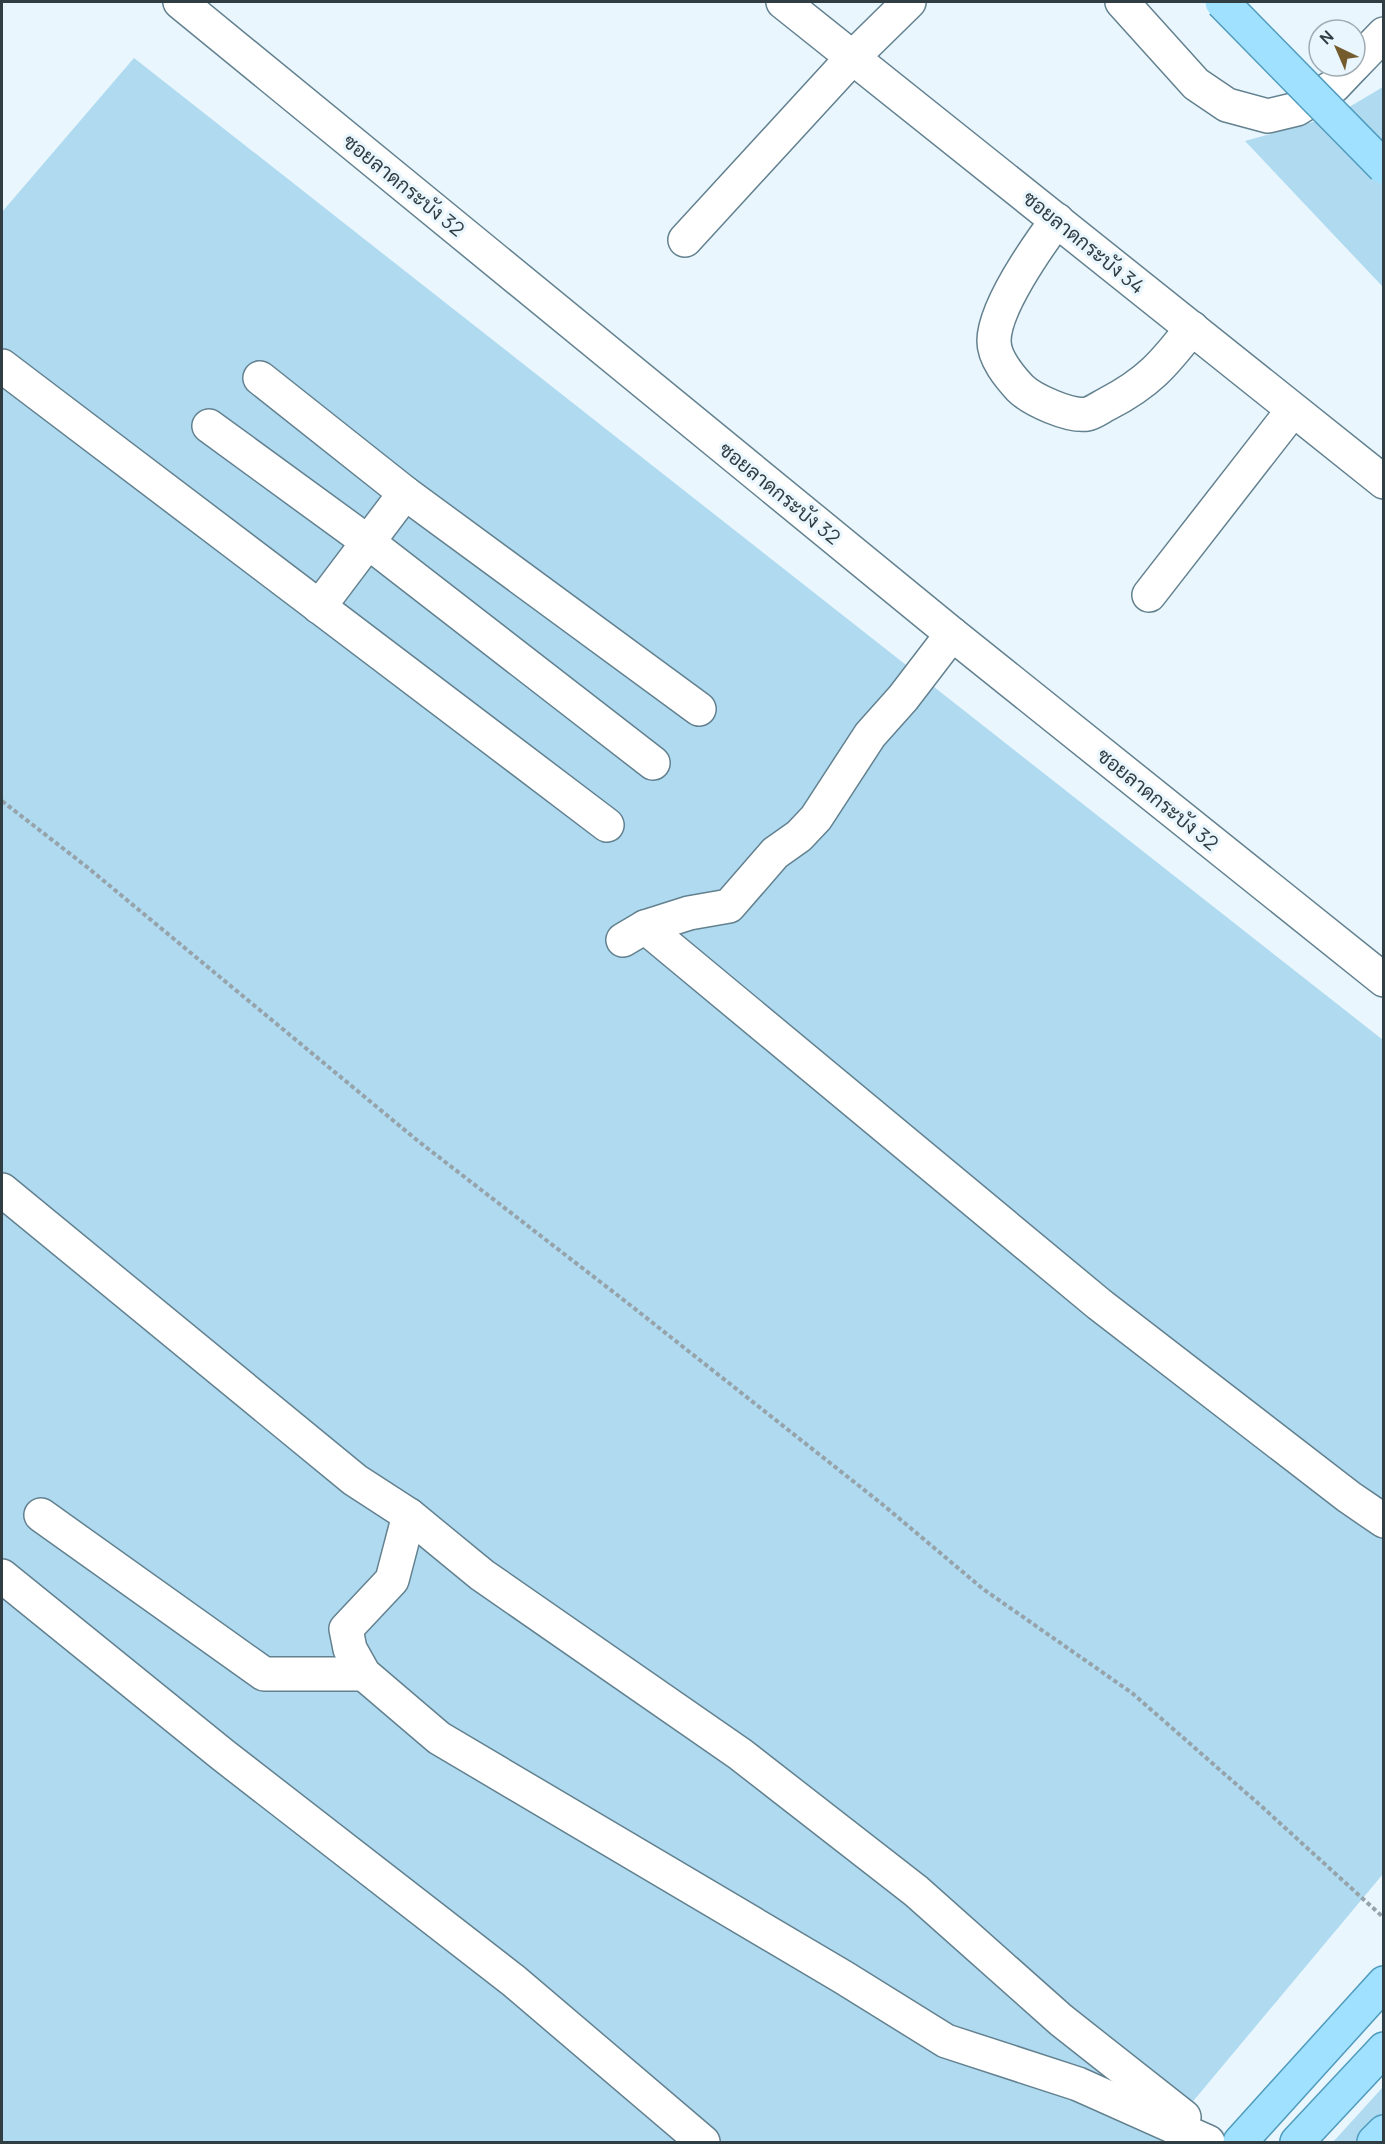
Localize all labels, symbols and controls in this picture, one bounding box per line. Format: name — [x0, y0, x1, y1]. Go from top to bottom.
north arrow — [1307, 18, 1367, 78]
text: N — [1315, 25, 1338, 49]
street label: ซอยลาดกระบัง 32 — [338, 128, 470, 242]
street label: ซอยลาดกระบัง 34 — [1017, 185, 1151, 299]
street label: ซอยลาดกระบัง 32 — [714, 436, 846, 550]
street label: ซอยลาดกระบัง 32 — [1092, 742, 1224, 856]

